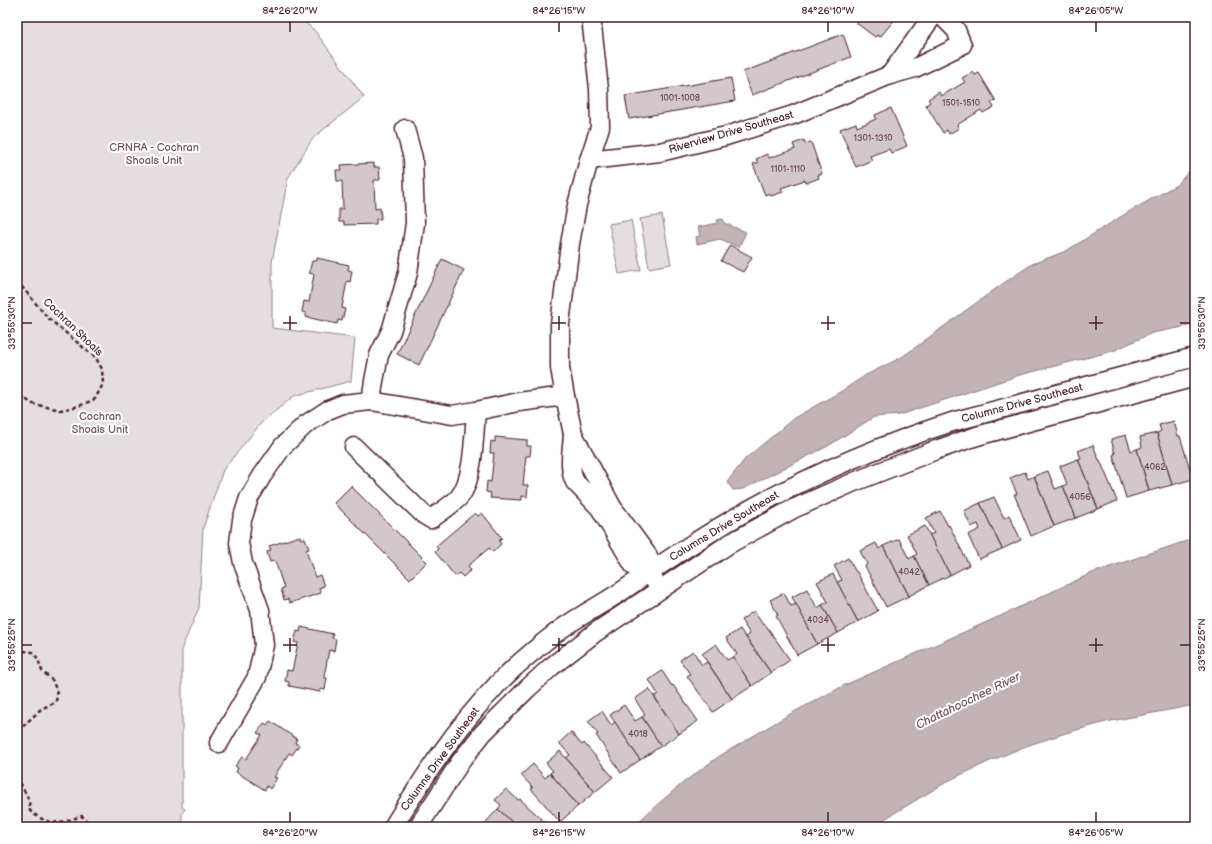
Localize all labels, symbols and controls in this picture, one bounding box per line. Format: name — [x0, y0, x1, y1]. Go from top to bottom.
text: 84°26'20"W — [262, 5, 318, 17]
text: 84°26'15"W — [533, 5, 585, 17]
text: 84°26'10"W — [802, 5, 854, 17]
text: 84°26'05"W — [1069, 5, 1123, 17]
house number: 1001-1008 — [660, 93, 700, 104]
house number: 1501-1510 — [942, 98, 980, 109]
street label: Riverview Drive Southeast — [667, 108, 795, 156]
house number: 1301-1310 — [854, 133, 892, 144]
park label: CRNRA - Cochran Shoals Unit — [109, 141, 199, 167]
house number: 1101-1110 — [771, 164, 805, 175]
street label: Cochran Shoals — [40, 295, 106, 359]
text: 33°55'30"N — [6, 296, 18, 350]
text: 33°55'30"N — [1196, 296, 1208, 350]
street label: Columns Drive Southeast — [960, 380, 1085, 425]
park label: Cochran Shoals Unit — [72, 410, 129, 436]
house number: 4062 — [1144, 462, 1166, 473]
street label: Columns Drive Southeast — [667, 488, 781, 564]
house number: 4056 — [1069, 492, 1091, 503]
house number: 4042 — [898, 567, 920, 578]
house number: 4034 — [807, 615, 829, 626]
text: 33°55'25"N — [6, 618, 18, 672]
text: 33°55'25"N — [1196, 618, 1208, 672]
water label: Chattahoochee River — [913, 668, 1024, 733]
street label: Columns Drive Southeast — [398, 704, 482, 813]
house number: 4018 — [628, 729, 648, 740]
text: 84°26'20"W — [262, 827, 318, 839]
text: 84°26'15"W — [533, 827, 585, 839]
text: 84°26'10"W — [802, 827, 854, 839]
text: 84°26'05"W — [1069, 827, 1123, 839]

